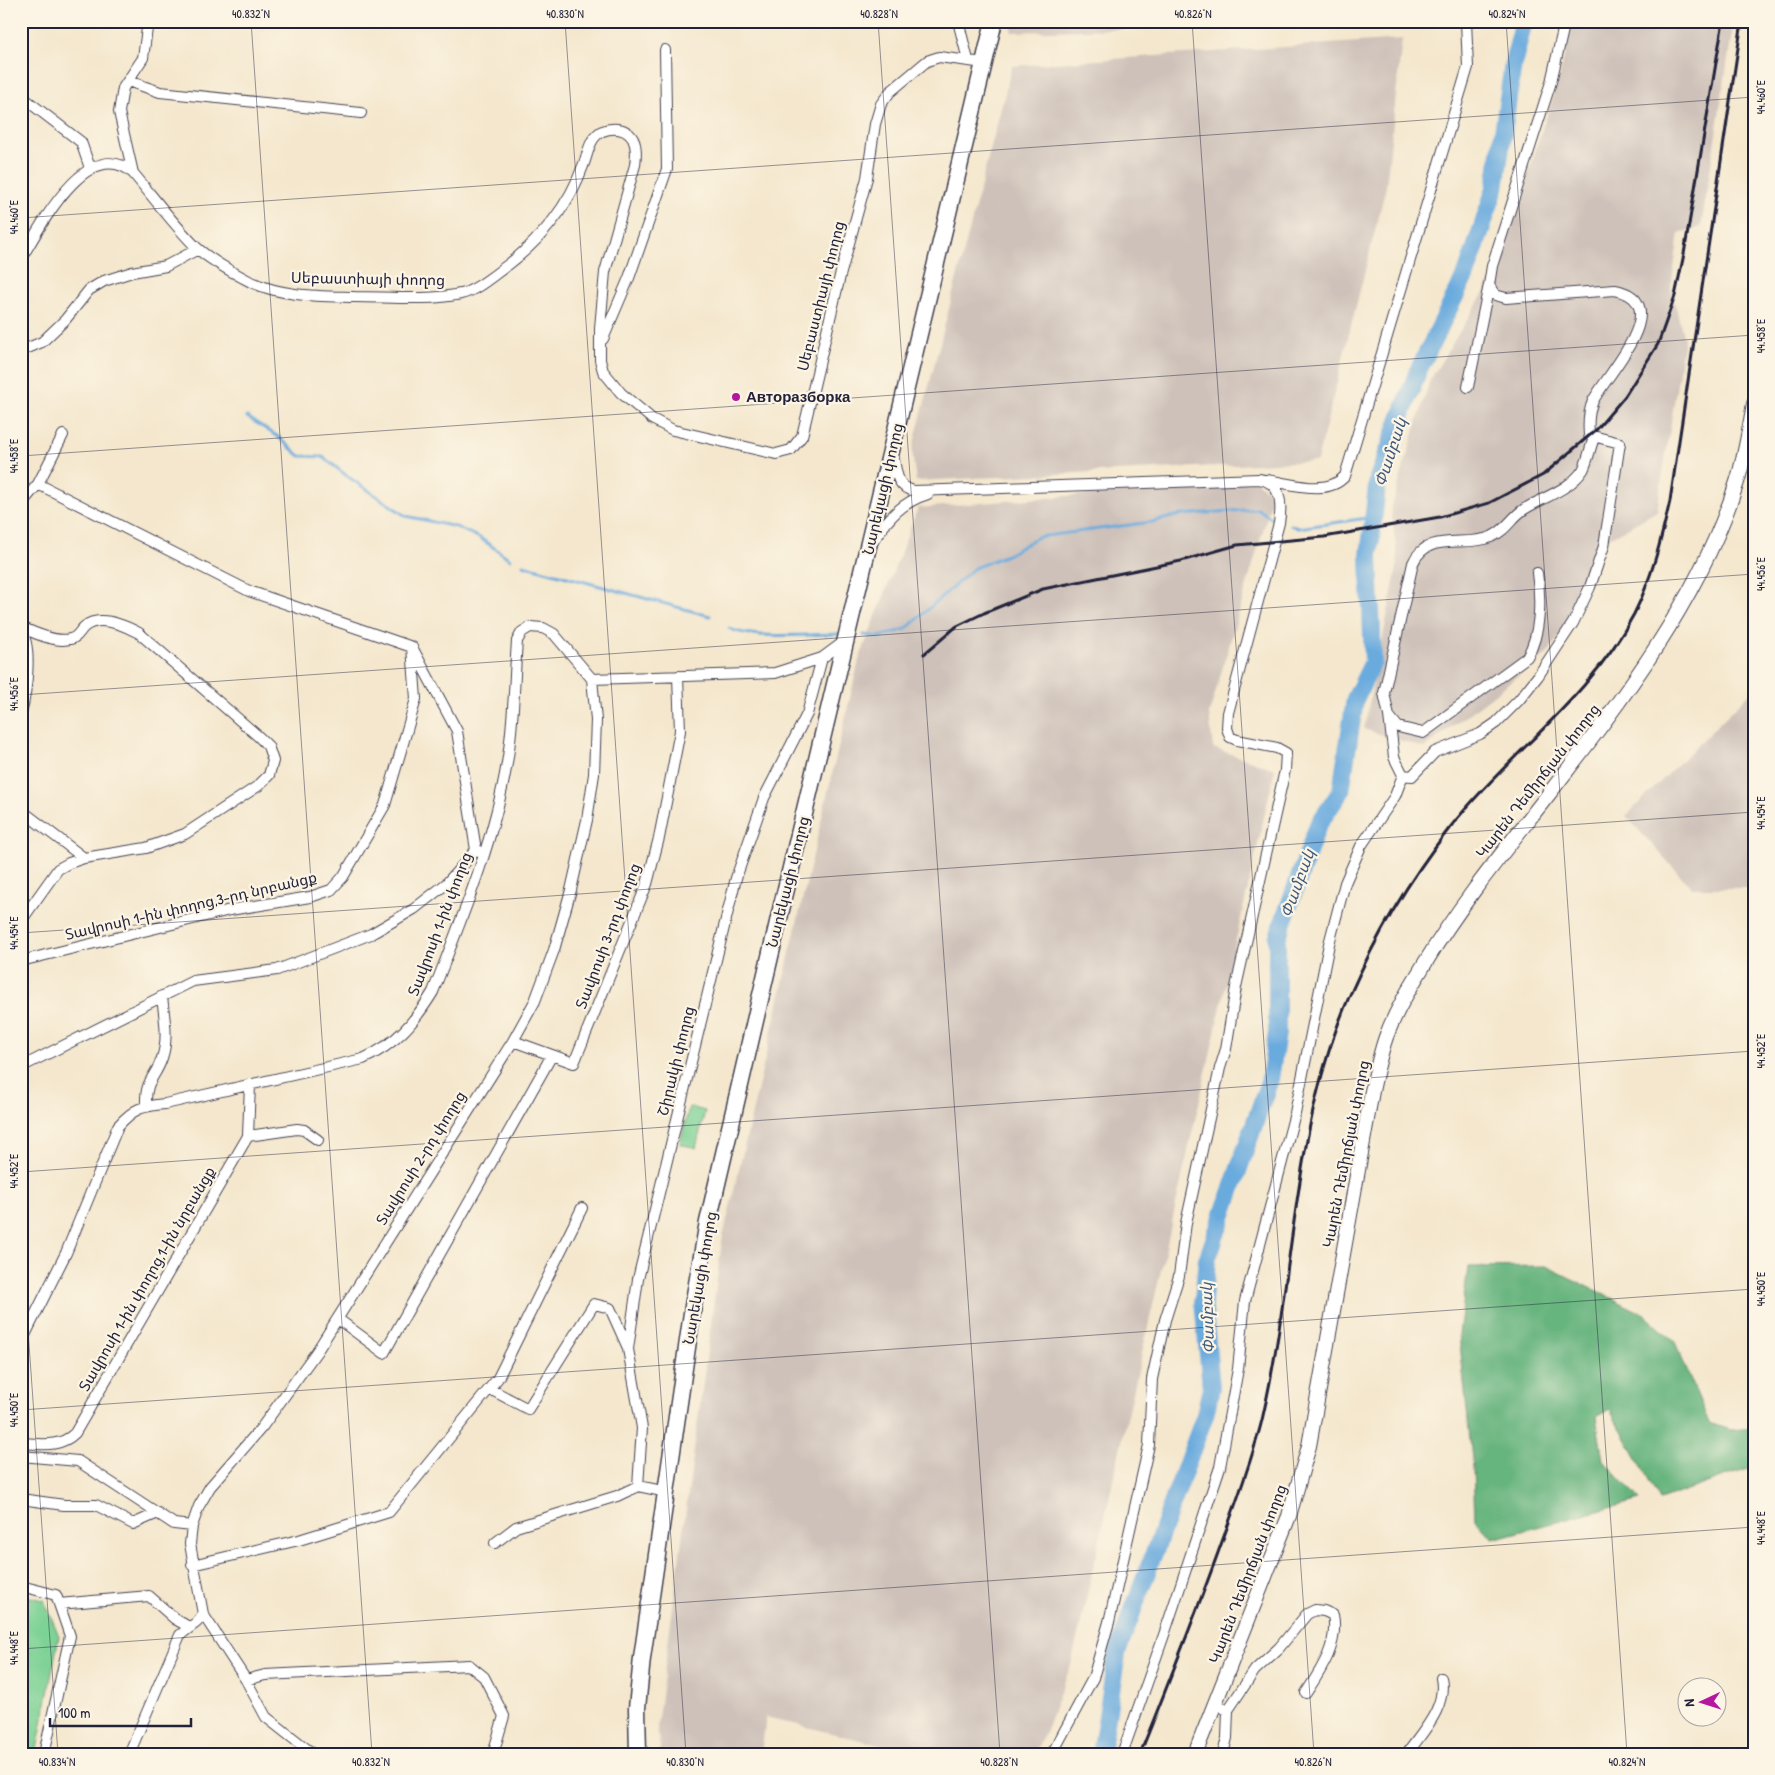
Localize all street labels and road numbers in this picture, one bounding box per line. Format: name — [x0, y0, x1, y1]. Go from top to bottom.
street label: Սեբաստիայի փողոց — [792, 219, 849, 373]
street label: Սեբաստիայի փողոց — [291, 267, 445, 290]
street label: Նարեկացի փողոց — [857, 421, 908, 557]
street label: Կարեն Դեմիրճյան փողոց — [1471, 699, 1605, 862]
street label: Նարեկացի փողոց — [761, 814, 814, 950]
street label: Տավրոսի 1-ին փողոց — [402, 849, 477, 999]
street label: Տավրոսի 3-րդ փողոց — [570, 860, 645, 1012]
street label: Տավրոսի 1-ին փողոց,3-րդ նրբանցք — [63, 866, 319, 945]
street label: Շիրակի փողոց — [652, 1004, 699, 1118]
street label: Կարեն Դեմիրճյան փողոց — [1317, 1058, 1374, 1250]
street label: Տավրոսի 2-րդ փողոց — [371, 1087, 470, 1229]
street label: Տավրոսի 1-ին փողոց,1-ին նրբանցք — [73, 1163, 220, 1395]
street label: Նարեկացի փողոց — [677, 1210, 722, 1346]
street label: Կարեն Դեմիրճյան փողոց — [1204, 1481, 1292, 1667]

